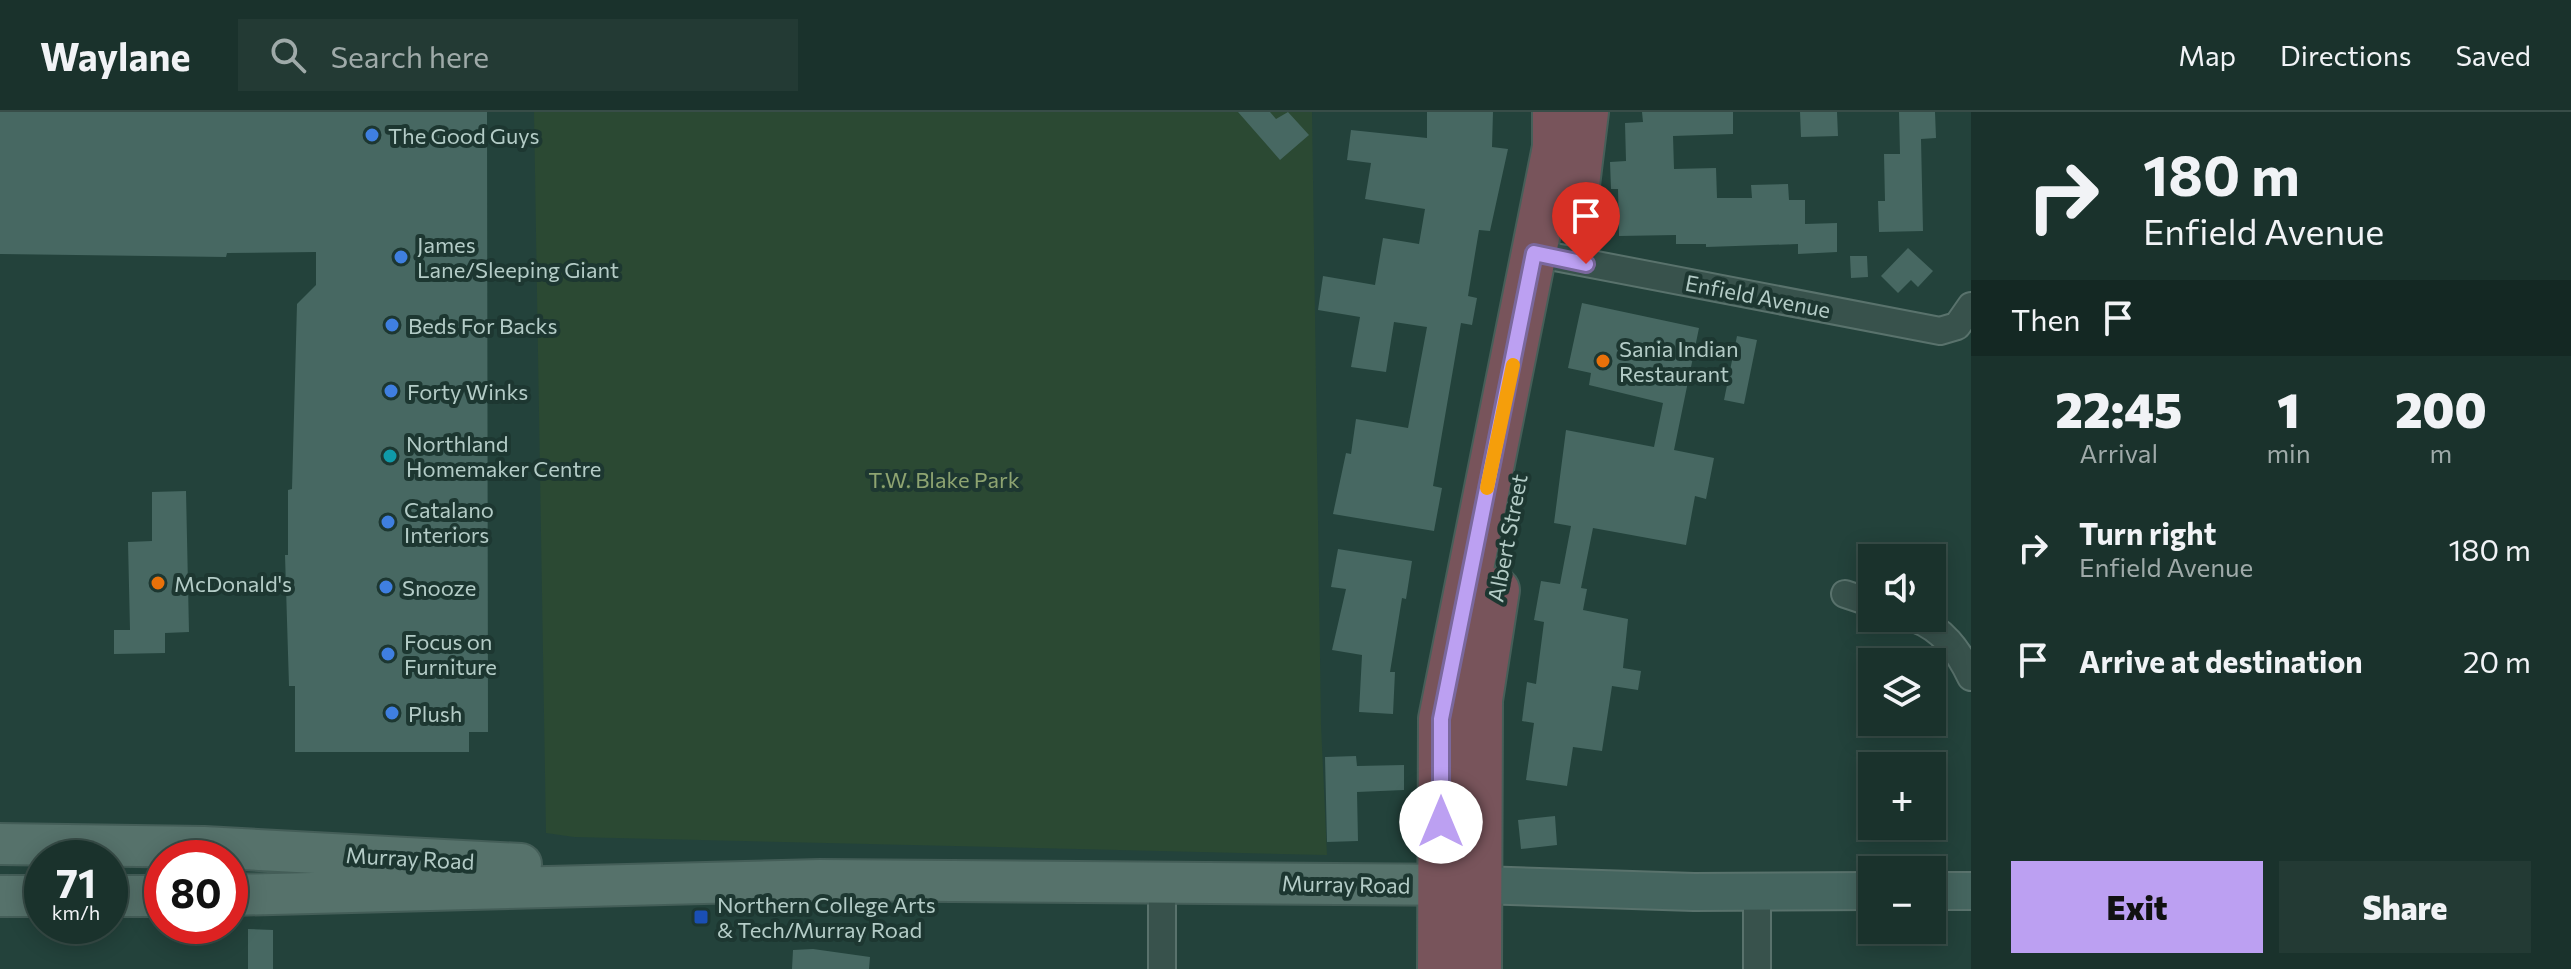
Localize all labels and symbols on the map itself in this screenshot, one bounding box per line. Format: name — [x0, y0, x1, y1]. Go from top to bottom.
place label: The Good Guys — [388, 122, 540, 149]
marker: The Good Guys — [363, 126, 381, 144]
pin — [1552, 182, 1620, 264]
place label: James Lane/Sleeping Giant — [417, 231, 619, 283]
marker: James Lane/Sleeping Giant — [392, 248, 410, 266]
street label: Enfield Avenue — [1683, 269, 1833, 323]
place label: Beds For Backs — [408, 312, 558, 339]
marker: Beds For Backs — [383, 316, 401, 334]
place label: Sania Indian Restaurant — [1619, 335, 1739, 387]
marker: Sania Indian Restaurant — [1594, 352, 1612, 370]
place label: Forty Winks — [407, 378, 528, 405]
marker: Forty Winks — [382, 382, 400, 400]
place label: Northland Homemaker Centre — [406, 430, 601, 482]
marker: Northland Homemaker Centre — [381, 447, 399, 465]
park label: T.W. Blake Park — [868, 466, 1020, 493]
street label: Albert Street — [1481, 472, 1533, 604]
place label: Catalano Interiors — [404, 496, 494, 548]
marker: Catalano Interiors — [379, 513, 397, 531]
place label: McDonald's — [174, 570, 292, 597]
marker: McDonald's — [149, 574, 167, 592]
place label: Snooze — [402, 574, 476, 601]
marker: Snooze — [377, 578, 395, 596]
place label: Focus on Furniture — [404, 628, 497, 680]
marker: Focus on Furniture — [379, 645, 397, 663]
place label: Plush — [408, 700, 462, 727]
marker: Plush — [383, 704, 401, 722]
position arrow — [1399, 780, 1483, 864]
speed limit sign: 80 — [144, 840, 248, 944]
street label: Murray Road — [345, 841, 475, 875]
street label: Murray Road — [1281, 869, 1411, 899]
place label: Northern College Arts & Tech/Murray Road — [717, 891, 936, 943]
marker: Northern College Arts & Tech/Murray Road — [692, 908, 710, 926]

